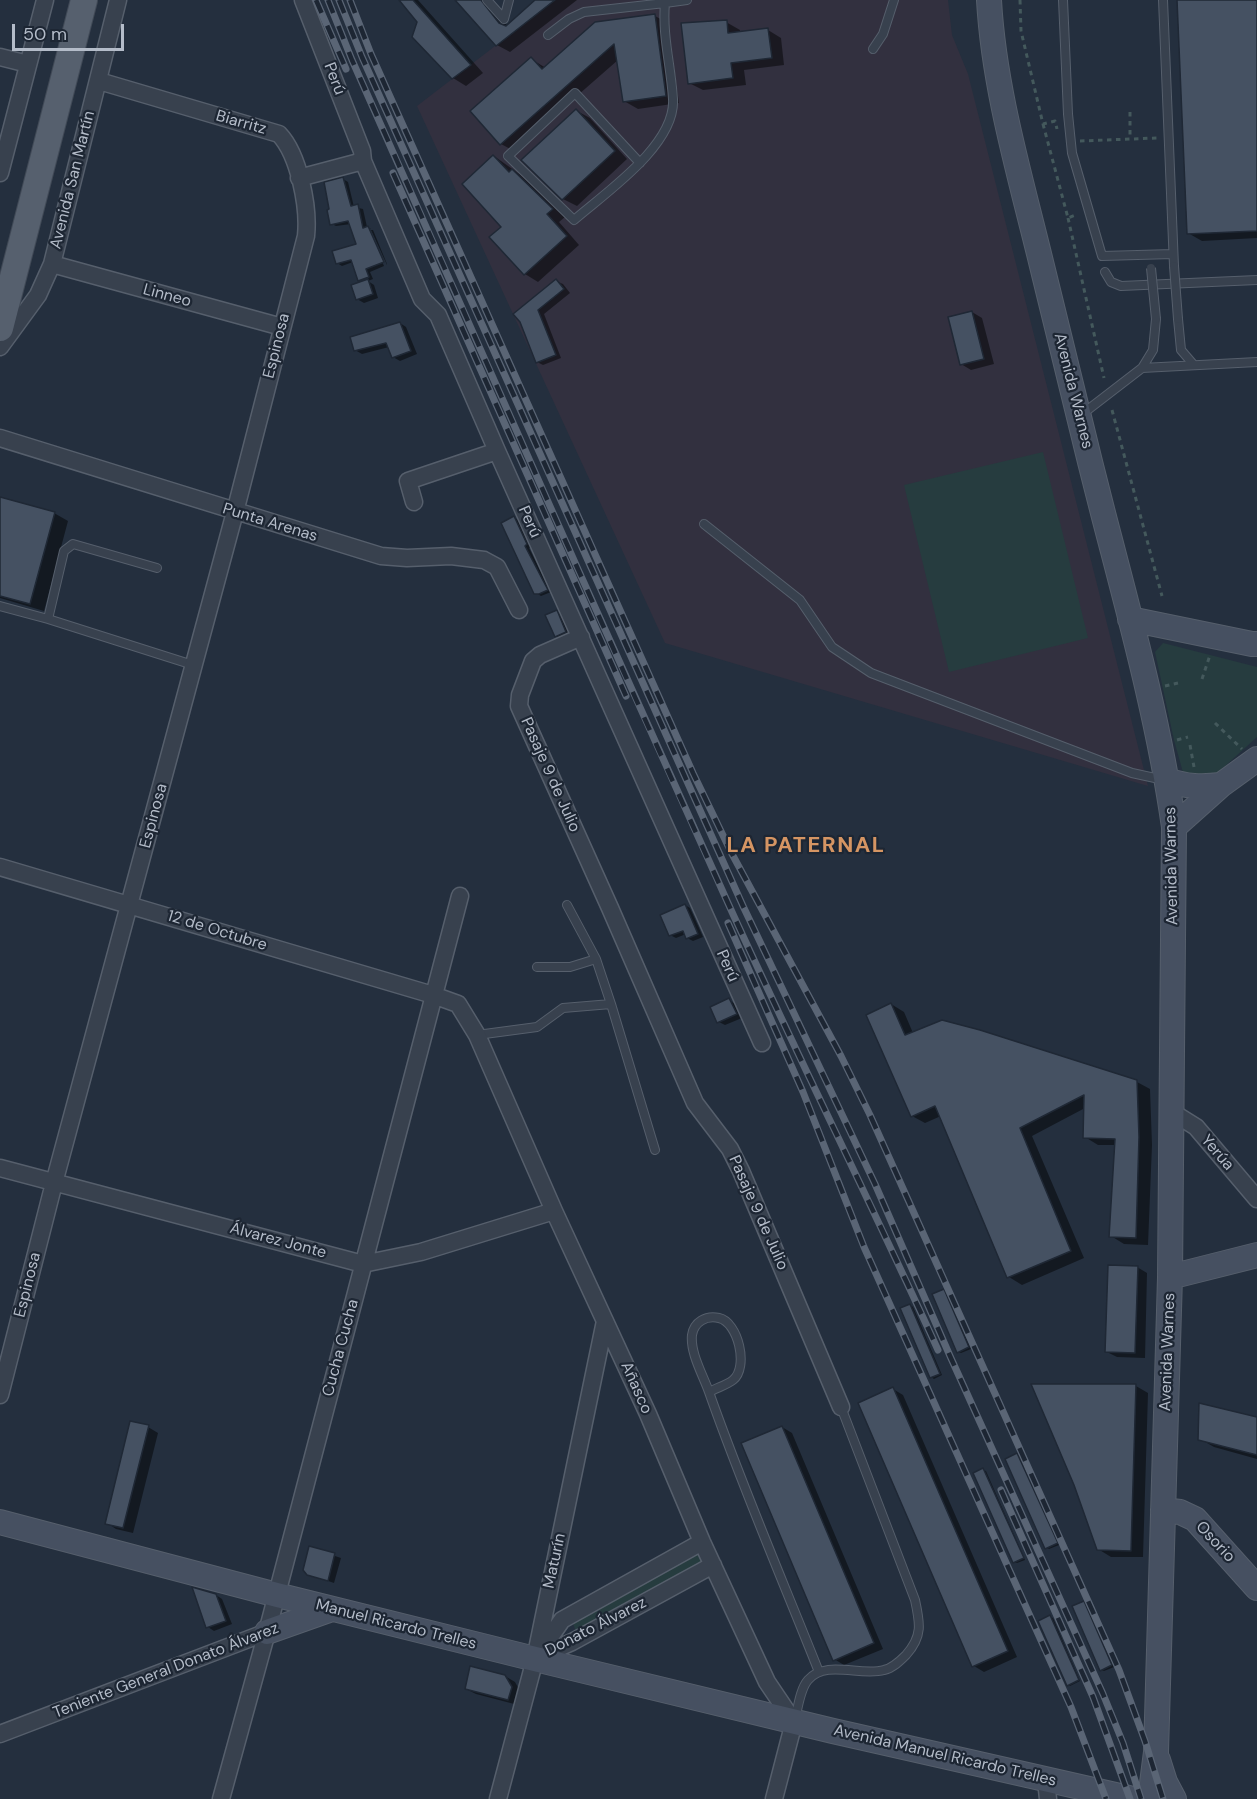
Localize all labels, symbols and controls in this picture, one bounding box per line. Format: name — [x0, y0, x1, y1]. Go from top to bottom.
scale bar — [15, 12, 128, 50]
text: 50 m — [23, 22, 67, 46]
street label: Perú — [319, 60, 349, 98]
street label: Biarritz — [214, 107, 268, 139]
street label: Avenida San Martín — [47, 109, 99, 251]
street label: Linneo — [141, 280, 193, 312]
street label: Espinosa — [260, 311, 294, 381]
street label: Avenida Warnes — [1049, 331, 1097, 451]
street label: Punta Arenas — [220, 499, 320, 547]
street label: Perú — [514, 503, 544, 541]
street label: Pasaje 9 de Julio — [516, 715, 584, 835]
street label: Espinosa — [136, 781, 172, 851]
street label: Avenida Warnes — [1161, 807, 1183, 925]
district label: LA PATERNAL — [726, 833, 886, 859]
street label: 12 de Octubre — [165, 907, 269, 955]
street label: Perú — [712, 947, 742, 985]
street label: Yerúa — [1196, 1131, 1238, 1175]
street label: Pasaje 9 de Julio — [724, 1153, 792, 1273]
street label: Álvarez Jonte — [228, 1219, 328, 1263]
street label: Espinosa — [11, 1250, 45, 1320]
street label: Avenida Warnes — [1156, 1292, 1180, 1412]
street label: Cucha Cucha — [319, 1297, 363, 1399]
street label: Añasco — [616, 1359, 656, 1417]
street label: Osorio — [1191, 1517, 1239, 1567]
street label: Maturín — [540, 1532, 570, 1590]
street label: Donato Álvarez — [542, 1593, 650, 1661]
street label: Manuel Ricardo Trelles — [314, 1596, 478, 1654]
street label: Teniente General Donato Álvarez — [50, 1619, 282, 1723]
street label: Avenida Manuel Ricardo Trelles — [832, 1721, 1058, 1791]

